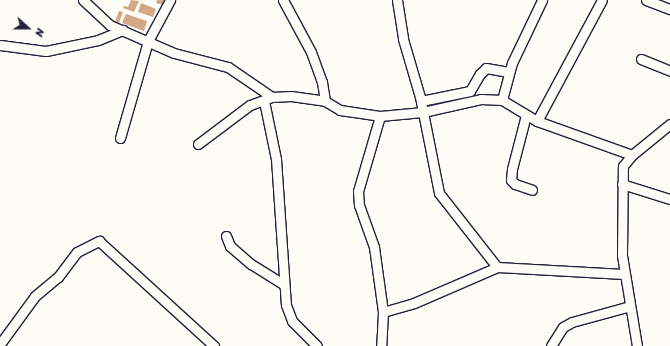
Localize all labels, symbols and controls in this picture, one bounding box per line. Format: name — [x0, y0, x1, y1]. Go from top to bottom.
north arrow — [8, 8, 48, 48]
text: N — [29, 26, 50, 39]

